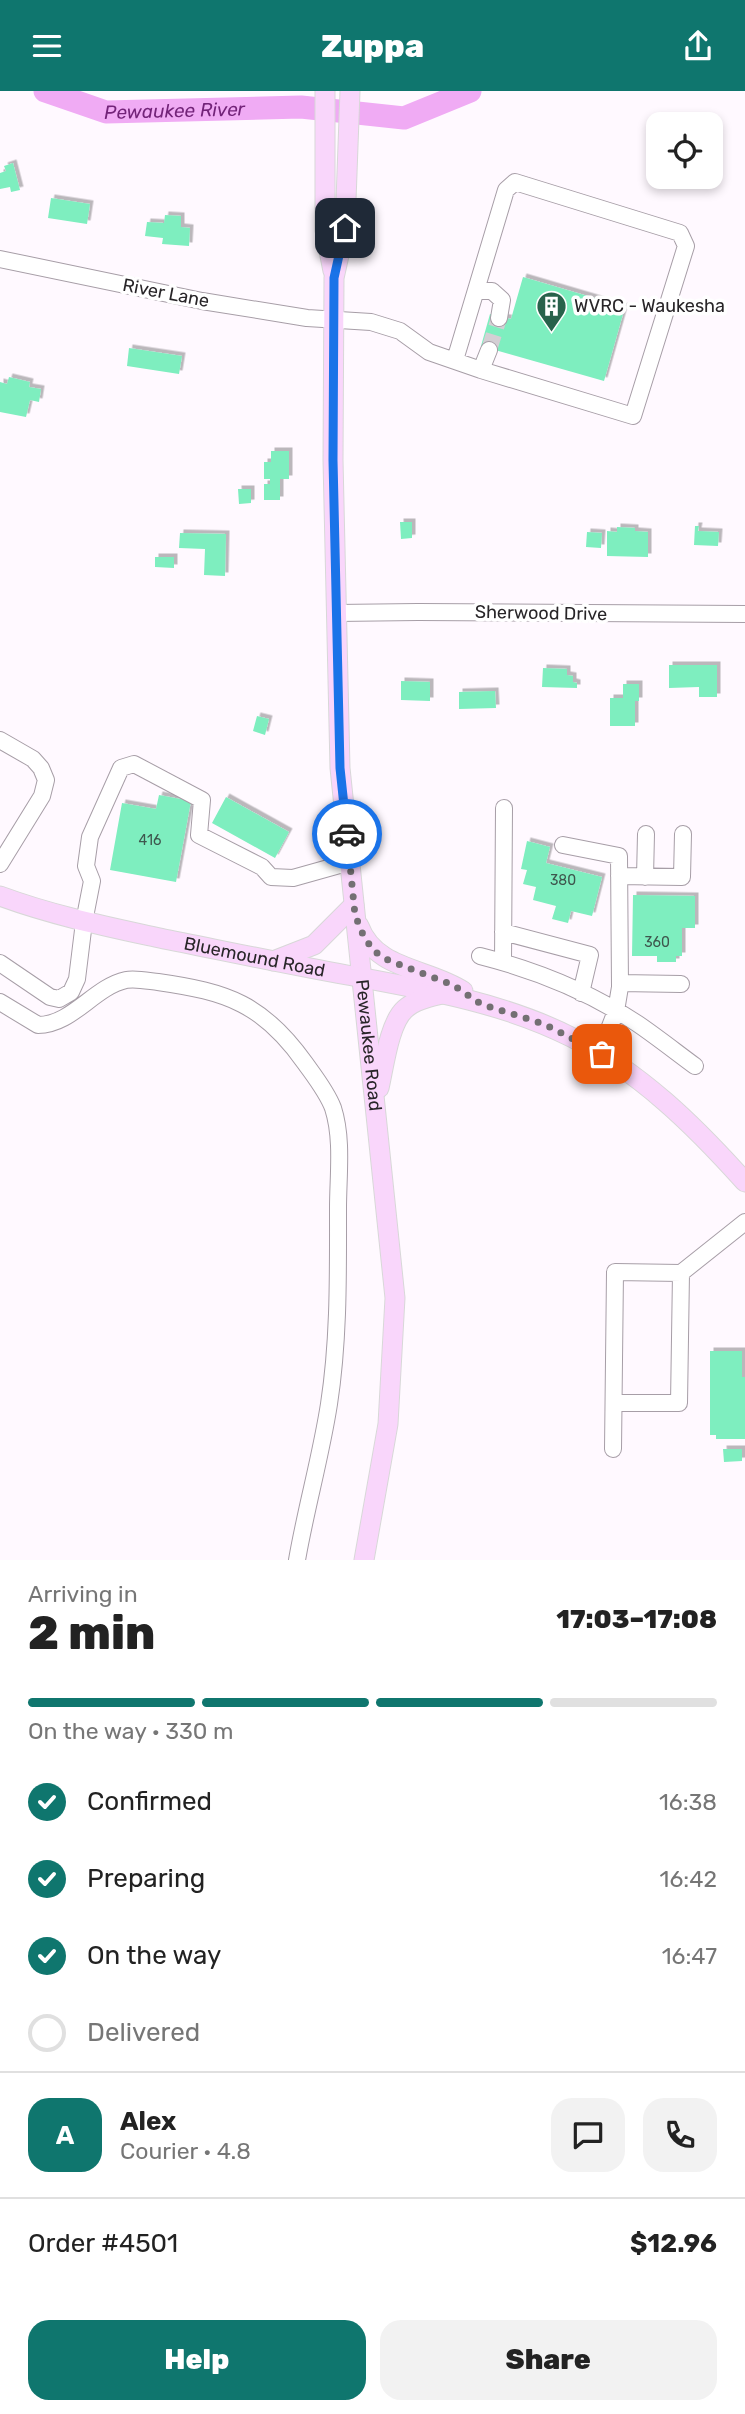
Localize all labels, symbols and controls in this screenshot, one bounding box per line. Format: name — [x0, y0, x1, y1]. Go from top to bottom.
icon: menu — [28, 27, 66, 65]
text: Zuppa — [321, 27, 424, 65]
icon: share — [679, 27, 717, 65]
water label: Pewaukee River — [104, 97, 246, 124]
map controls — [646, 112, 723, 189]
button: locate — [646, 112, 723, 189]
pin — [315, 198, 375, 258]
icon: home — [326, 209, 364, 247]
street label: River Lane — [121, 274, 211, 312]
building icon: WVRC - Waukesha — [534, 289, 568, 333]
place label: WVRC - Waukesha — [574, 295, 725, 317]
street label: Sherwood Drive — [475, 601, 607, 625]
courier — [312, 799, 382, 869]
icon: car — [328, 815, 366, 853]
house number: 416 — [139, 832, 161, 849]
house number: 380 — [550, 872, 576, 889]
street label: Bluemound Road — [182, 932, 327, 982]
house number: 360 — [644, 934, 670, 951]
street label: Pewaukee Road — [351, 978, 387, 1112]
pin — [572, 1024, 632, 1084]
icon: bag — [583, 1035, 621, 1073]
text: Arriving in — [28, 1580, 138, 1608]
text: 17:03–17:08 — [556, 1604, 717, 1635]
text: 2 min — [28, 1606, 155, 1661]
text: On the way · 330 m — [28, 1717, 233, 1745]
icon: check — [28, 1783, 66, 1821]
text: Confirmed — [87, 1786, 212, 1817]
text: 16:38 — [659, 1788, 717, 1816]
icon: check — [28, 1860, 66, 1898]
text: Preparing — [87, 1863, 205, 1894]
text: 16:42 — [660, 1865, 717, 1893]
icon: check — [28, 1937, 66, 1975]
text: On the way — [87, 1940, 221, 1971]
text: 16:47 — [662, 1942, 717, 1970]
text: Delivered — [87, 2017, 200, 2048]
button: chat — [551, 2098, 625, 2172]
button: phone — [643, 2098, 717, 2172]
text: Alex — [120, 2106, 176, 2137]
text: A — [56, 2120, 74, 2151]
text: Courier · 4.8 — [120, 2137, 251, 2165]
text: Order #4501 — [28, 2228, 178, 2259]
text: $12.96 — [630, 2228, 717, 2259]
button: Help — [28, 2320, 366, 2400]
button: Share — [380, 2320, 717, 2400]

